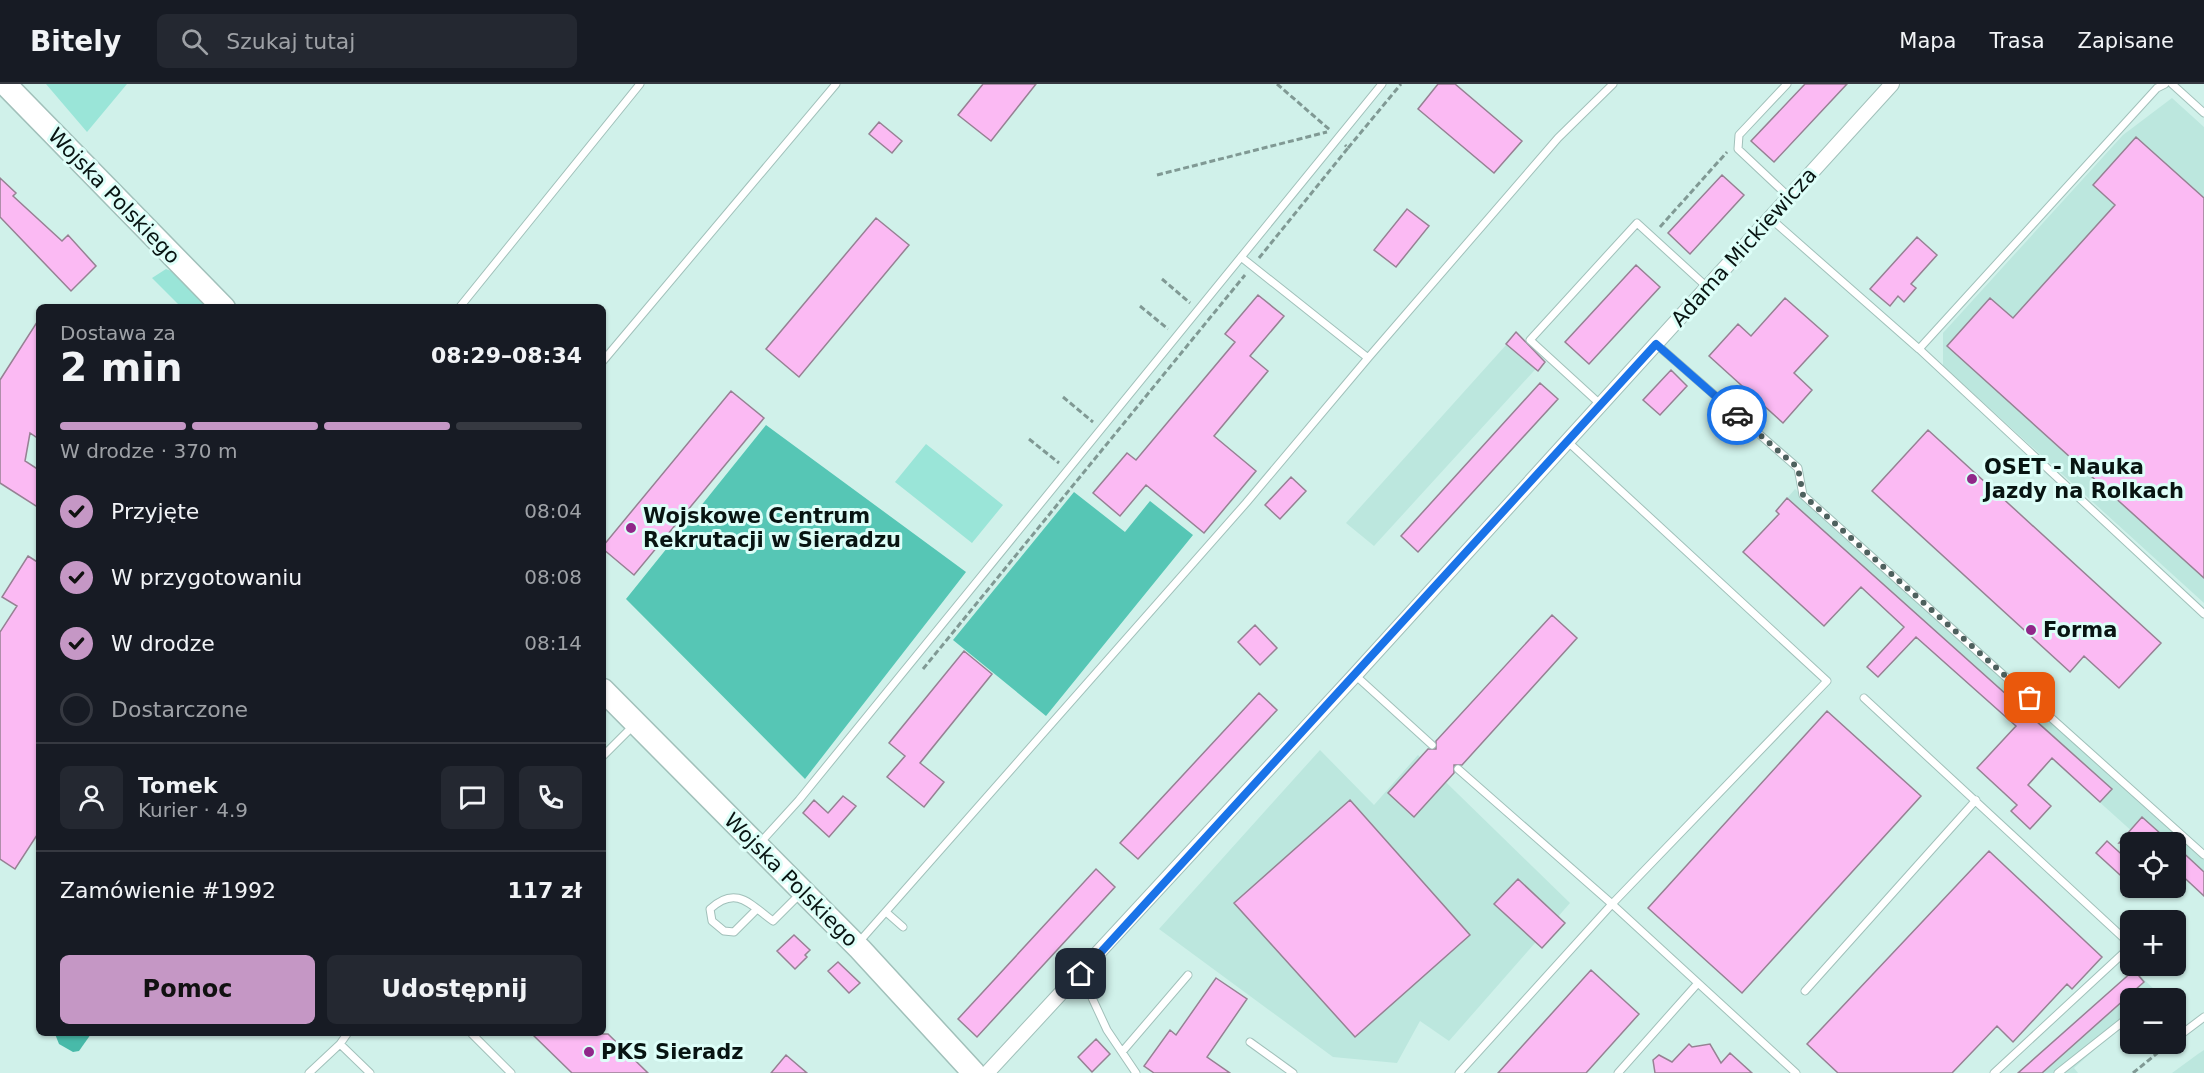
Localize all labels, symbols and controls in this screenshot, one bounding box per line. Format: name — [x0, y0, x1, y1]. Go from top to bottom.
search box — [157, 14, 577, 68]
text: Bitely — [30, 25, 121, 58]
icon: search — [178, 25, 211, 58]
text: Szukaj tutaj — [226, 29, 355, 54]
text: Mapa — [1899, 29, 1956, 53]
text: Trasa — [1989, 29, 2045, 53]
text: Zapisane — [2078, 29, 2174, 53]
street label: Wojska Polskiego — [43, 123, 185, 269]
street label: Adama Mickiewicza — [1666, 163, 1822, 331]
text: Dostawa za — [60, 321, 176, 345]
text: 08:29–08:34 — [431, 343, 582, 368]
text: 2 min — [60, 345, 182, 390]
courier — [1707, 385, 1767, 445]
icon: car — [1721, 399, 1754, 432]
text: W drodze · 370 m — [60, 439, 237, 463]
place label: OSET - Nauka Jazdy na Rolkach — [1982, 455, 2184, 503]
marker: OSET - Nauka Jazdy na Rolkach — [1965, 472, 1979, 486]
icon: check — [60, 495, 93, 528]
text: Przyjęte — [111, 499, 199, 524]
text: 08:04 — [524, 499, 582, 523]
place label: Wojskowe Centrum Rekrutacji w Sieradzu — [643, 504, 901, 552]
marker: Wojskowe Centrum Rekrutacji w Sieradzu — [624, 521, 638, 535]
icon: check — [60, 561, 93, 594]
text: W przygotowaniu — [111, 565, 302, 590]
text: 08:08 — [524, 565, 582, 589]
place label: Forma — [2043, 618, 2117, 642]
marker: Forma — [2024, 623, 2038, 637]
icon: check — [60, 627, 93, 660]
text: W drodze — [111, 631, 215, 656]
text: 08:14 — [524, 631, 582, 655]
pin — [2004, 672, 2055, 723]
icon: bag — [2013, 681, 2046, 714]
text: Dostarczone — [111, 697, 248, 722]
button: person — [60, 766, 123, 829]
button: chat — [441, 766, 504, 829]
button: phone — [519, 766, 582, 829]
text: Tomek — [138, 773, 218, 798]
text: Kurier · 4.9 — [138, 798, 248, 822]
street label: Wojska Polskiego — [719, 808, 863, 952]
map controls — [2120, 832, 2186, 1054]
button: locate — [2120, 832, 2186, 898]
text: Zamówienie #1992 — [60, 878, 276, 903]
text: 117 zł — [507, 878, 582, 903]
button: + — [2120, 910, 2186, 976]
pin — [1055, 948, 1106, 999]
button: Pomoc — [60, 955, 315, 1024]
button: Udostępnij — [327, 955, 582, 1024]
icon: home — [1064, 957, 1097, 990]
button: − — [2120, 988, 2186, 1054]
place label: PKS Sieradz — [601, 1040, 743, 1064]
marker: PKS Sieradz — [582, 1045, 596, 1059]

